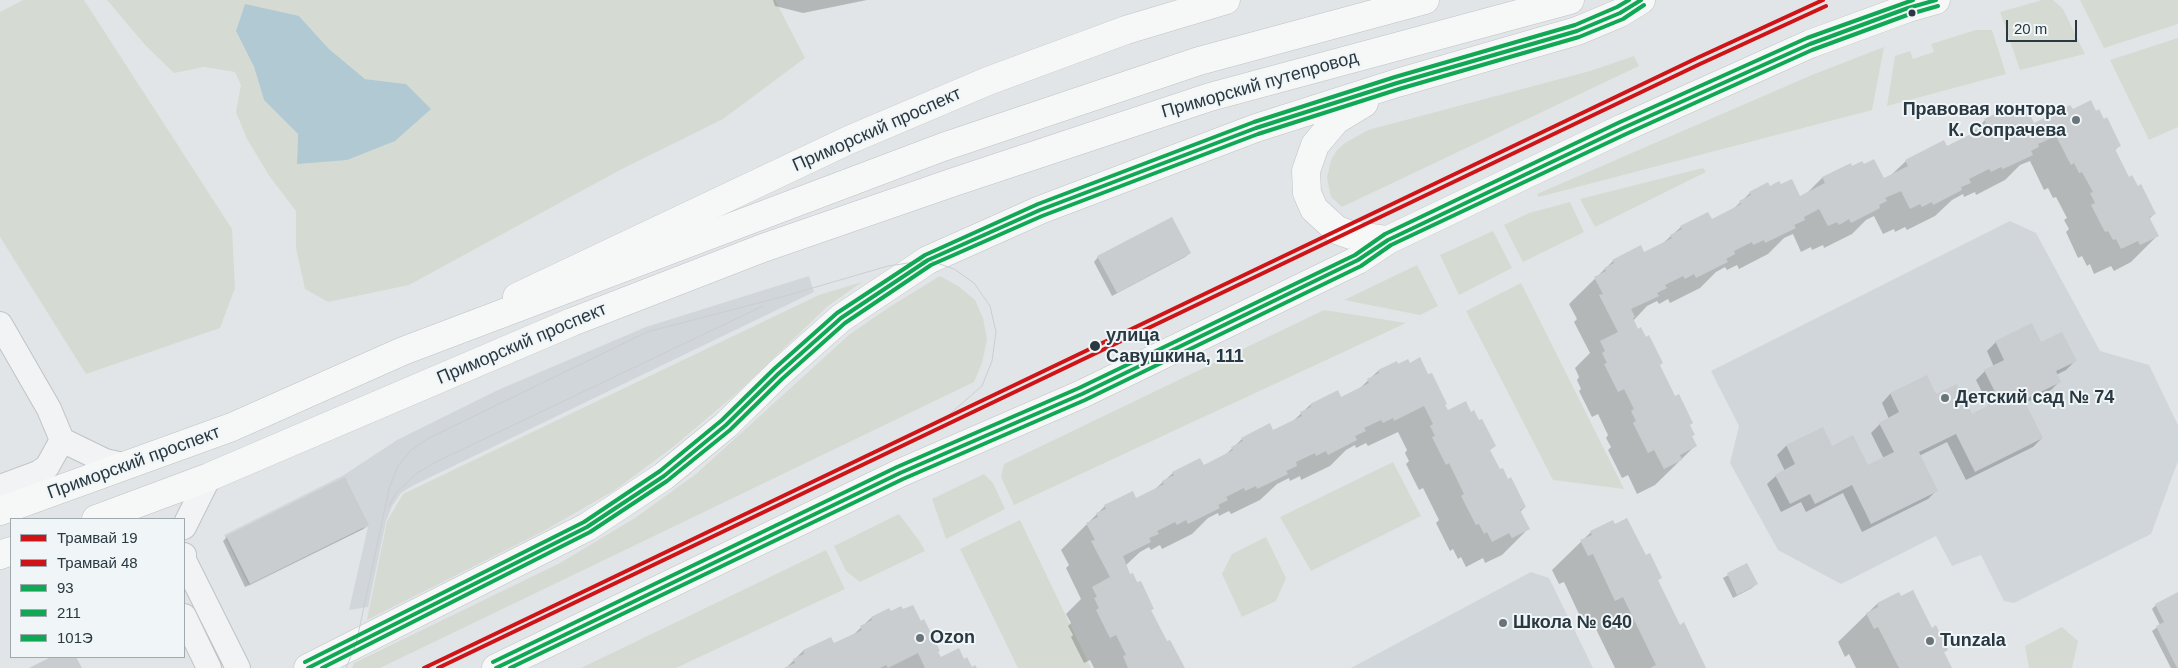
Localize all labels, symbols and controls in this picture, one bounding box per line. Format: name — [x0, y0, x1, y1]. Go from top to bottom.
unlabelled marker — [1907, 8, 1917, 18]
scale bar — [2008, 10, 2079, 42]
text: 20 m — [2014, 20, 2047, 37]
street label: Приморский путепровод — [1159, 47, 1361, 123]
street label: Приморский проспект — [789, 83, 965, 177]
place label: Правовая контора К. Сопрачева — [1903, 99, 2066, 142]
marker: Правовая контора К. Сопрачева — [2070, 114, 2082, 126]
street label: Приморский проспект — [434, 298, 610, 390]
place label: улица Савушкина, 111 — [1106, 325, 1244, 368]
marker: улица Савушкина, 111 — [1088, 339, 1102, 353]
place label: Детский сад № 74 — [1955, 387, 2114, 409]
marker: Детский сад № 74 — [1939, 392, 1951, 404]
street label: Приморский проспект — [45, 422, 223, 504]
legend — [10, 518, 185, 658]
text: Трамвай 19 — [57, 529, 138, 546]
text: Трамвай 48 — [57, 554, 138, 571]
text: 93 — [57, 579, 74, 596]
text: 211 — [57, 604, 81, 621]
place label: Школа № 640 — [1513, 612, 1632, 634]
marker: Школа № 640 — [1497, 617, 1509, 629]
place label: Ozon — [930, 627, 975, 649]
text: 101Э — [57, 629, 93, 646]
place label: Tunzala — [1940, 630, 2006, 652]
marker: Ozon — [914, 632, 926, 644]
marker: Tunzala — [1924, 635, 1936, 647]

